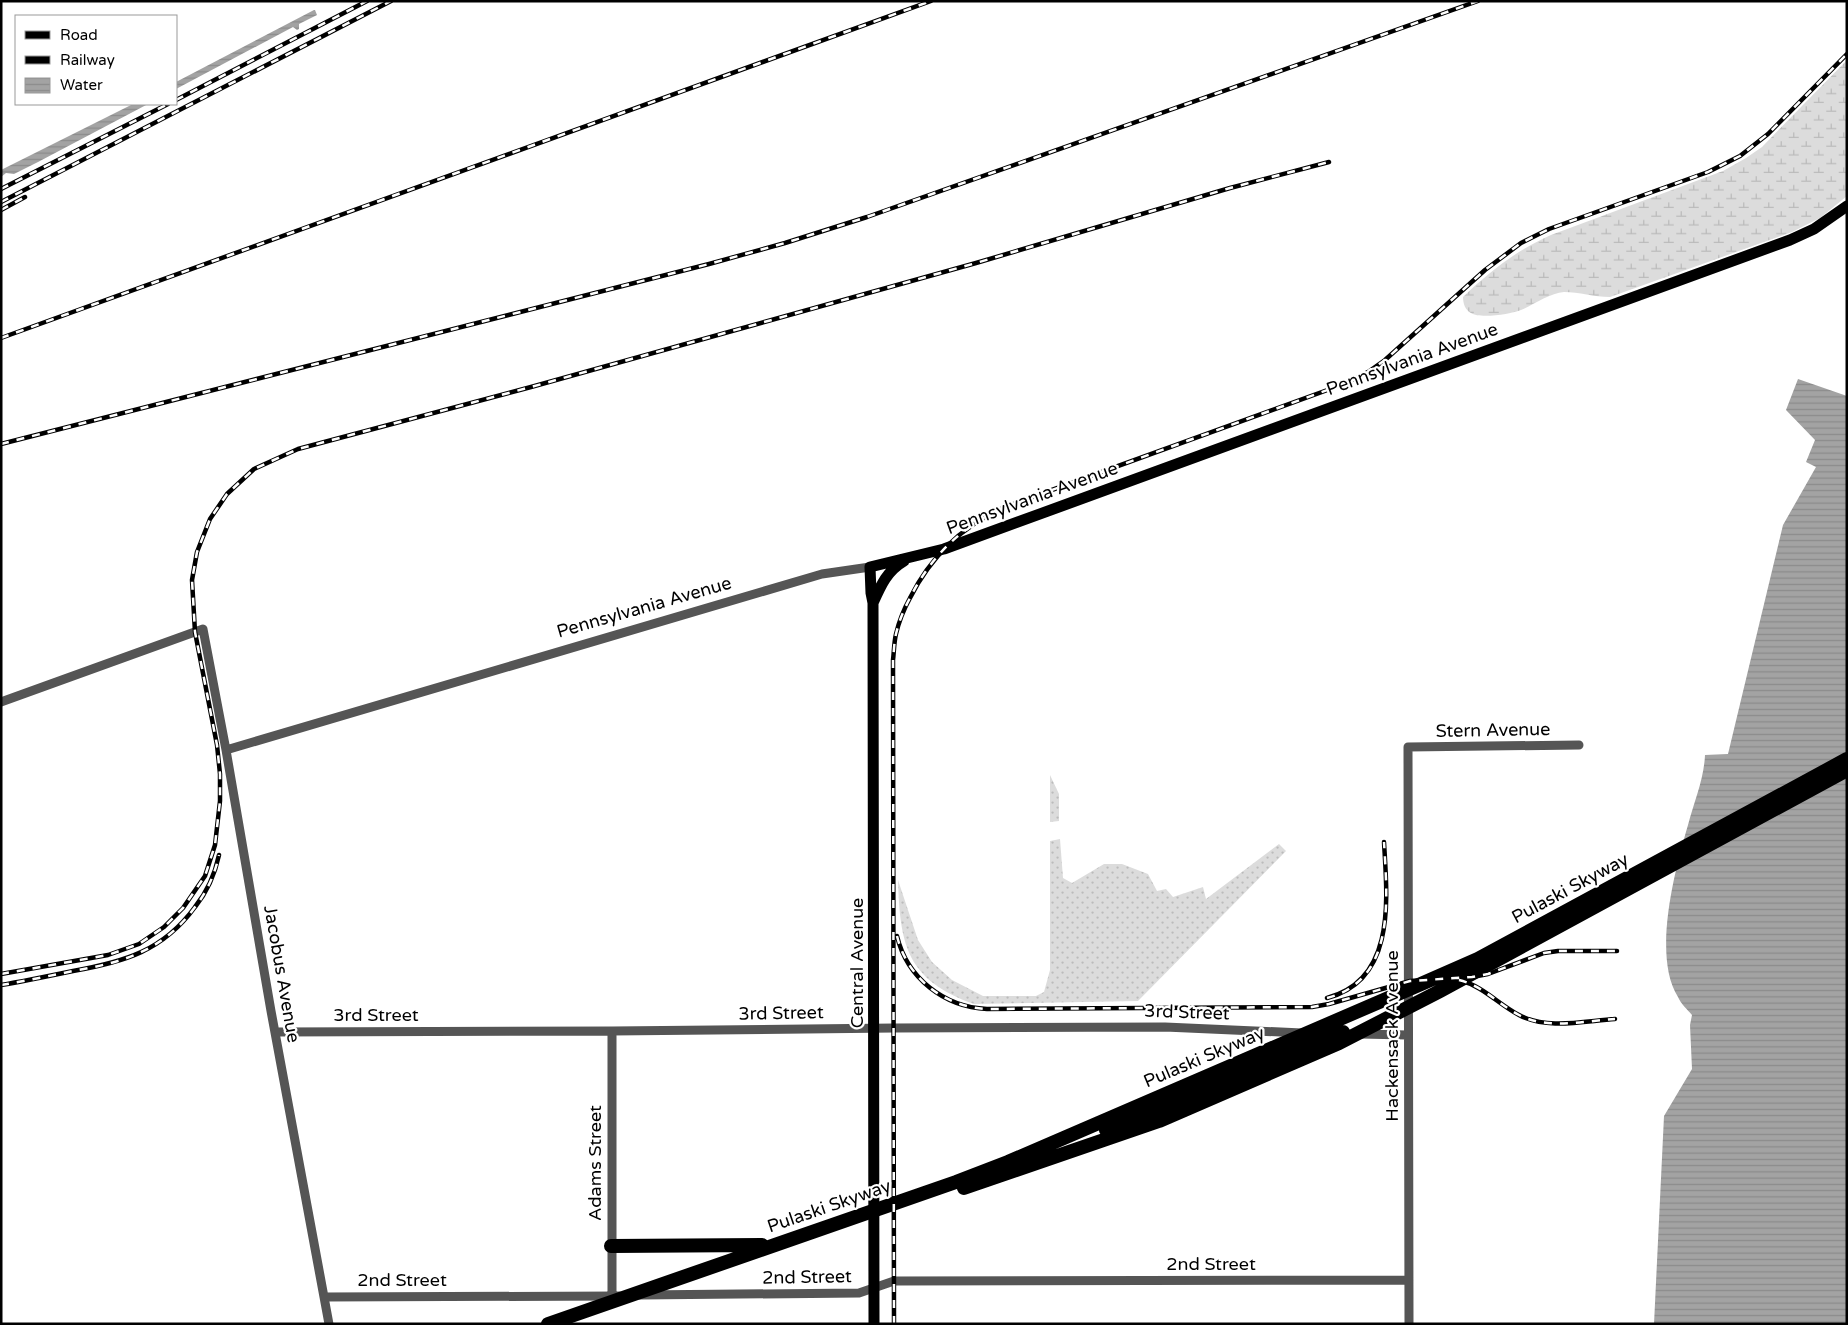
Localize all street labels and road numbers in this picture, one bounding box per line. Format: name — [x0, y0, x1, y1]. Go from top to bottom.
street label: Pennsylvania Avenue — [1323, 318, 1501, 400]
street label: Pennsylvania Avenue — [943, 457, 1121, 539]
street label: Pennsylvania Avenue — [554, 571, 734, 643]
street label: Stern Avenue — [1436, 718, 1550, 742]
street label: Pulaski Skyway — [1508, 848, 1633, 928]
street label: Central Avenue — [846, 898, 868, 1028]
street label: Jacobus Avenue — [259, 904, 305, 1044]
street label: Hackensack Avenue — [1381, 950, 1403, 1122]
street label: 3rd Street — [1144, 1000, 1230, 1024]
street label: 3rd Street — [738, 1001, 824, 1025]
street label: 3rd Street — [333, 1004, 419, 1026]
street label: Pulaski Skyway — [1140, 1021, 1268, 1092]
street label: Adams Street — [584, 1105, 606, 1221]
street label: Pulaski Skyway — [764, 1174, 894, 1237]
street label: 2nd Street — [1166, 1253, 1256, 1275]
street label: 2nd Street — [762, 1265, 852, 1289]
street label: 2nd Street — [357, 1269, 447, 1291]

